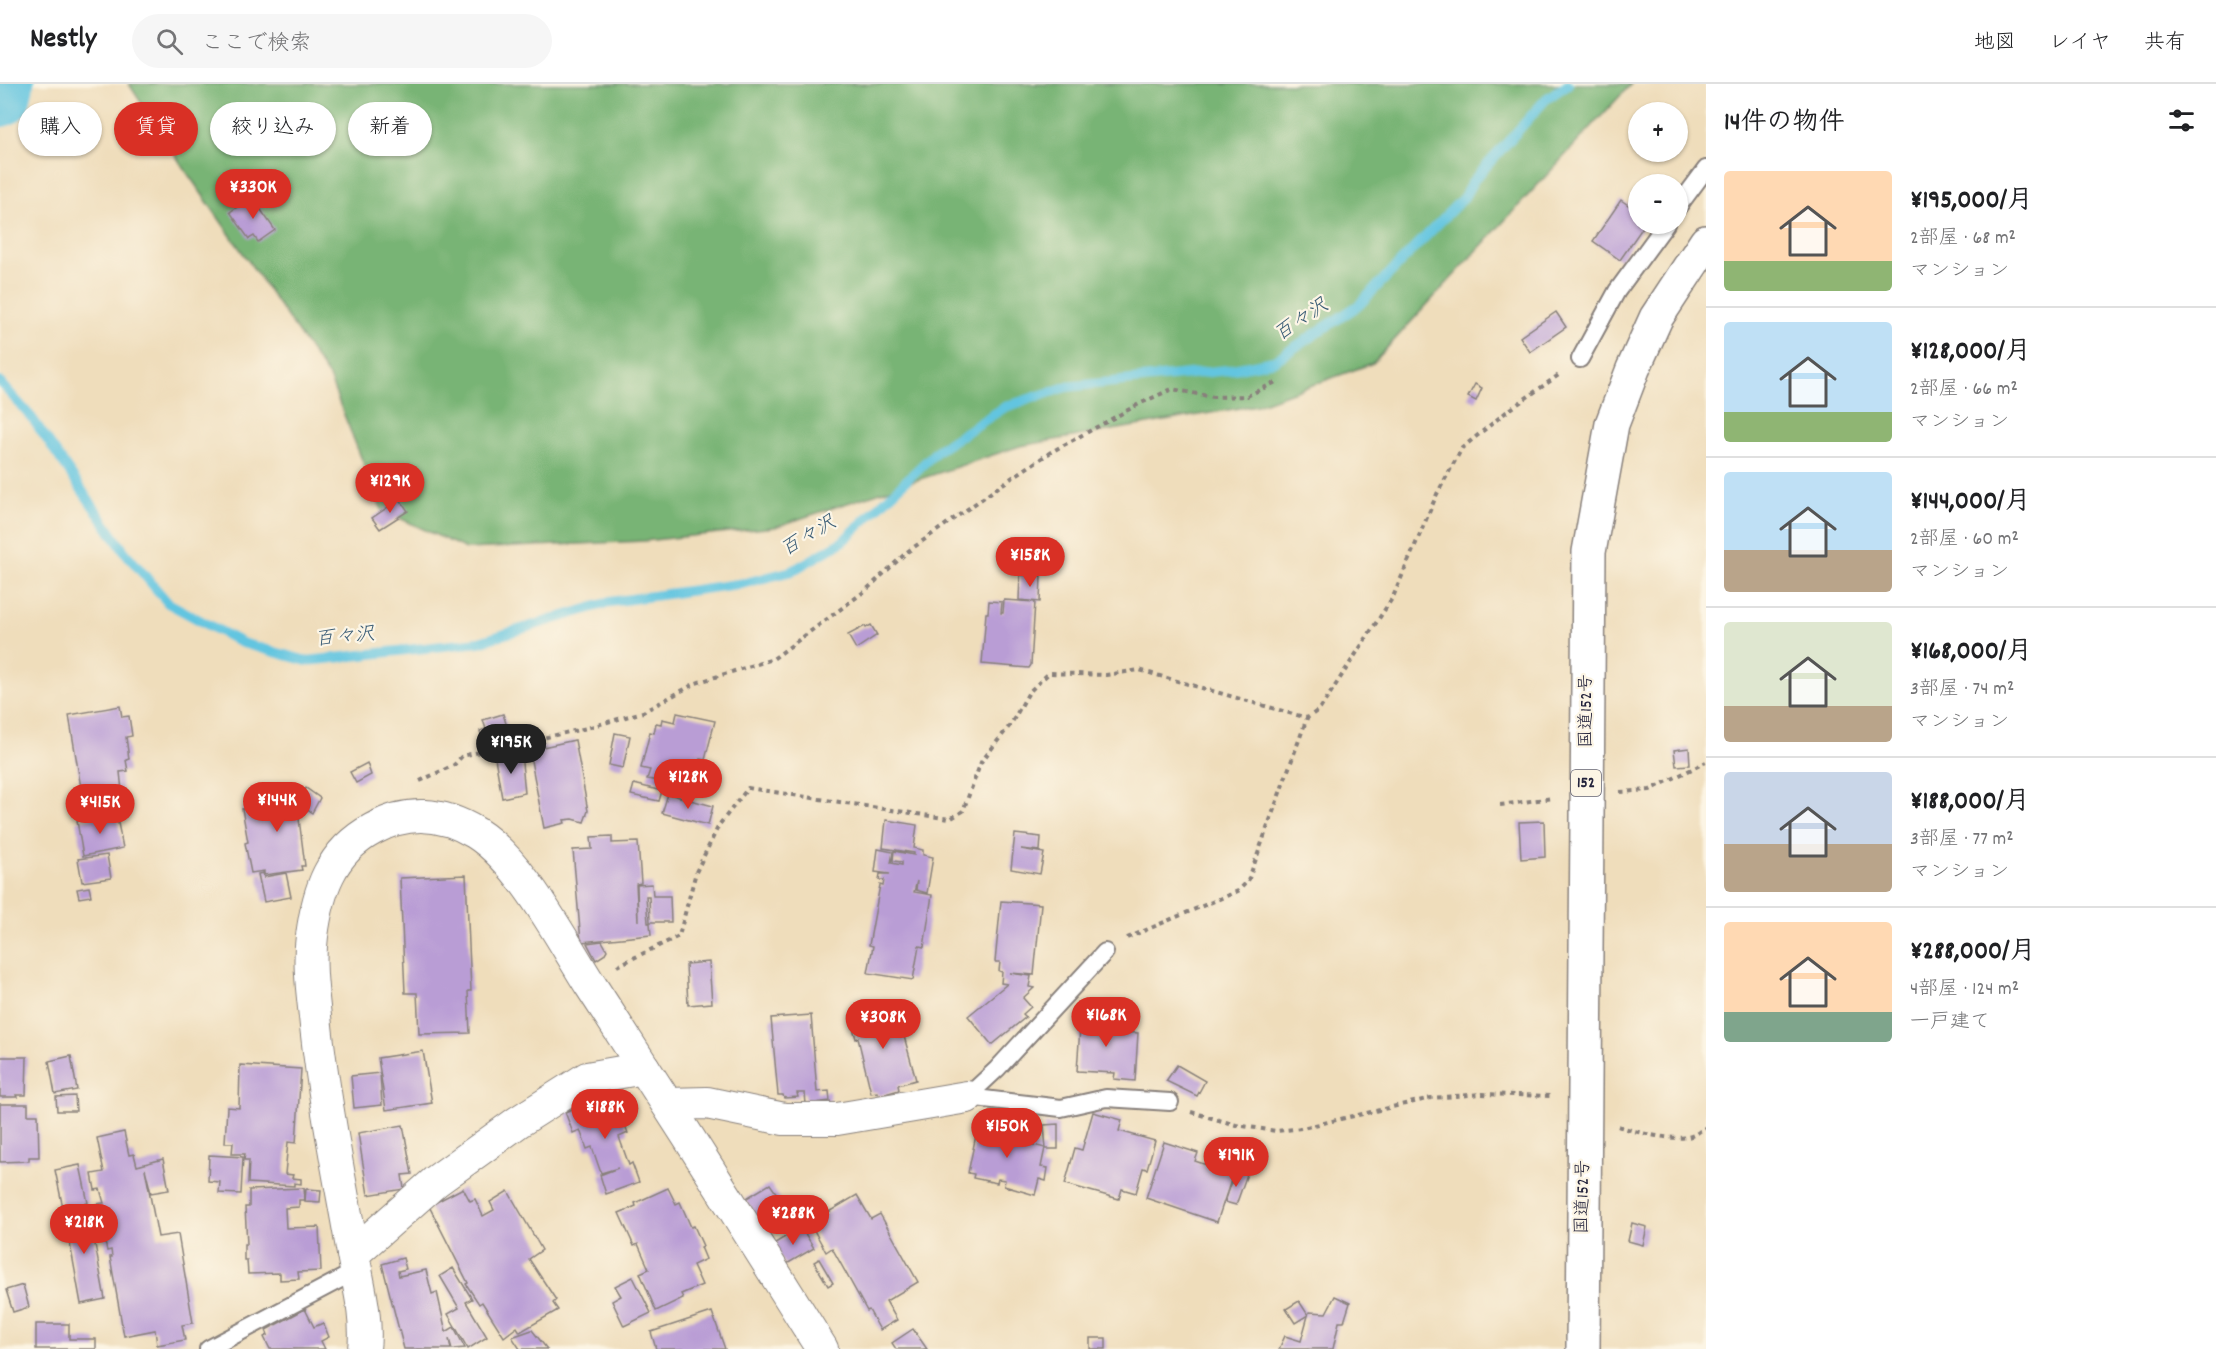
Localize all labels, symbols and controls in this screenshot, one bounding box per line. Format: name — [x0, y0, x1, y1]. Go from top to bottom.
search box — [132, 14, 552, 68]
text: Nestly — [30, 21, 96, 61]
icon: search — [153, 25, 186, 58]
text: ここで検索 — [201, 29, 311, 60]
text: 地図 — [1974, 29, 2016, 59]
text: レイヤ — [2049, 29, 2111, 59]
text: 共有 — [2144, 29, 2186, 59]
chip: 購入 — [18, 102, 102, 156]
chip: 賃貸 — [114, 102, 198, 156]
chip: 絞り込み — [210, 102, 336, 156]
chip: 新着 — [348, 102, 432, 156]
map controls — [1628, 102, 1688, 234]
button: + — [1628, 102, 1688, 162]
icon: filters — [2165, 104, 2198, 137]
text: 14件の物件 — [1724, 105, 1844, 142]
pin: ¥330K — [211, 169, 295, 220]
text: ¥330K — [229, 174, 277, 202]
button: − — [1628, 174, 1688, 234]
text: ¥195,000/月 — [1910, 183, 2033, 220]
icon: home — [1772, 195, 1844, 267]
text: 2部屋 · 68 m² — [1910, 225, 2016, 253]
text: マンション — [1910, 258, 2009, 286]
water label: 百々沢 — [1269, 292, 1336, 349]
text: ¥128,000/月 — [1910, 334, 2031, 371]
icon: home — [1772, 346, 1844, 418]
text: 2部屋 · 66 m² — [1910, 376, 2018, 404]
text: マンション — [1910, 409, 2009, 437]
pin: ¥129K — [348, 463, 432, 514]
text: ¥129K — [369, 468, 411, 496]
text: ¥144,000/月 — [1910, 484, 2031, 521]
icon: home — [1772, 496, 1844, 568]
water label: 百々沢 — [776, 509, 843, 564]
text: 2部屋 · 60 m² — [1910, 526, 2019, 554]
pin: ¥158K — [988, 537, 1072, 588]
text: ¥158K — [1010, 542, 1050, 570]
text: マンション — [1910, 559, 2009, 587]
water label: 百々沢 — [314, 621, 377, 655]
text: ¥168,000/月 — [1910, 634, 2032, 671]
icon: home — [1772, 646, 1844, 718]
street label: 国道152号 — [1575, 674, 1600, 748]
text: 3部屋 · 74 m² — [1910, 676, 2014, 704]
text: マンション — [1910, 709, 2009, 737]
pin: ¥195K — [469, 724, 553, 775]
text: ¥195K — [490, 729, 532, 757]
pin: ¥128K — [646, 759, 730, 810]
text: ¥128K — [668, 764, 708, 792]
road number: 152 — [1571, 770, 1601, 796]
pin: ¥144K — [235, 782, 319, 833]
pin: ¥415K — [58, 784, 142, 835]
text: ¥188,000/月 — [1910, 784, 2030, 821]
text: ¥144K — [257, 787, 297, 815]
text: ¥415K — [80, 789, 120, 817]
icon: home — [1772, 796, 1844, 868]
text: 3部屋 · 77 m² — [1910, 826, 2014, 854]
text: マンション — [1910, 859, 2009, 887]
text: ¥288,000/月 — [1910, 934, 2036, 971]
icon: home — [1772, 946, 1844, 1018]
text: 4部屋 · 124 m² — [1910, 976, 2019, 1004]
pin: ¥168K — [1064, 997, 1148, 1048]
pin: ¥308K — [841, 999, 925, 1050]
text: ¥168K — [1085, 1002, 1127, 1030]
text: ¥308K — [860, 1004, 906, 1032]
text: 一戸建て — [1910, 1009, 1990, 1037]
pin: ¥188K — [563, 1089, 647, 1140]
text: ¥188K — [585, 1094, 625, 1122]
pin: ¥150K — [965, 1108, 1049, 1159]
text: ¥150K — [985, 1113, 1029, 1141]
pin: ¥191K — [1194, 1137, 1278, 1188]
text: ¥191K — [1218, 1142, 1254, 1170]
street label: 国道152号 — [1571, 1160, 1597, 1234]
pin: ¥288K — [751, 1195, 835, 1246]
text: ¥288K — [771, 1200, 815, 1228]
pin: ¥218K — [42, 1204, 126, 1255]
text: ¥218K — [64, 1209, 104, 1237]

